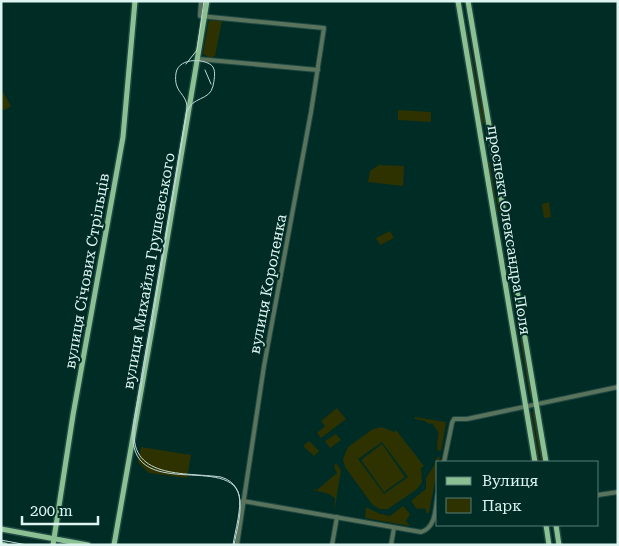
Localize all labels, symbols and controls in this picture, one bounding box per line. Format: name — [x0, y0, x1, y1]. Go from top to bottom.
street label: проспект Олександра Поля — [484, 124, 534, 336]
street label: вулиця Михайла Грушевського — [119, 151, 179, 391]
street label: вулиця Січових Стрільців — [61, 172, 113, 370]
street label: вулиця Короленка — [246, 213, 290, 355]
legend — [436, 461, 599, 526]
text: Вулиця — [482, 472, 538, 490]
scale bar — [22, 494, 99, 526]
text: Парк — [482, 497, 522, 515]
text: 200 m — [30, 502, 73, 520]

